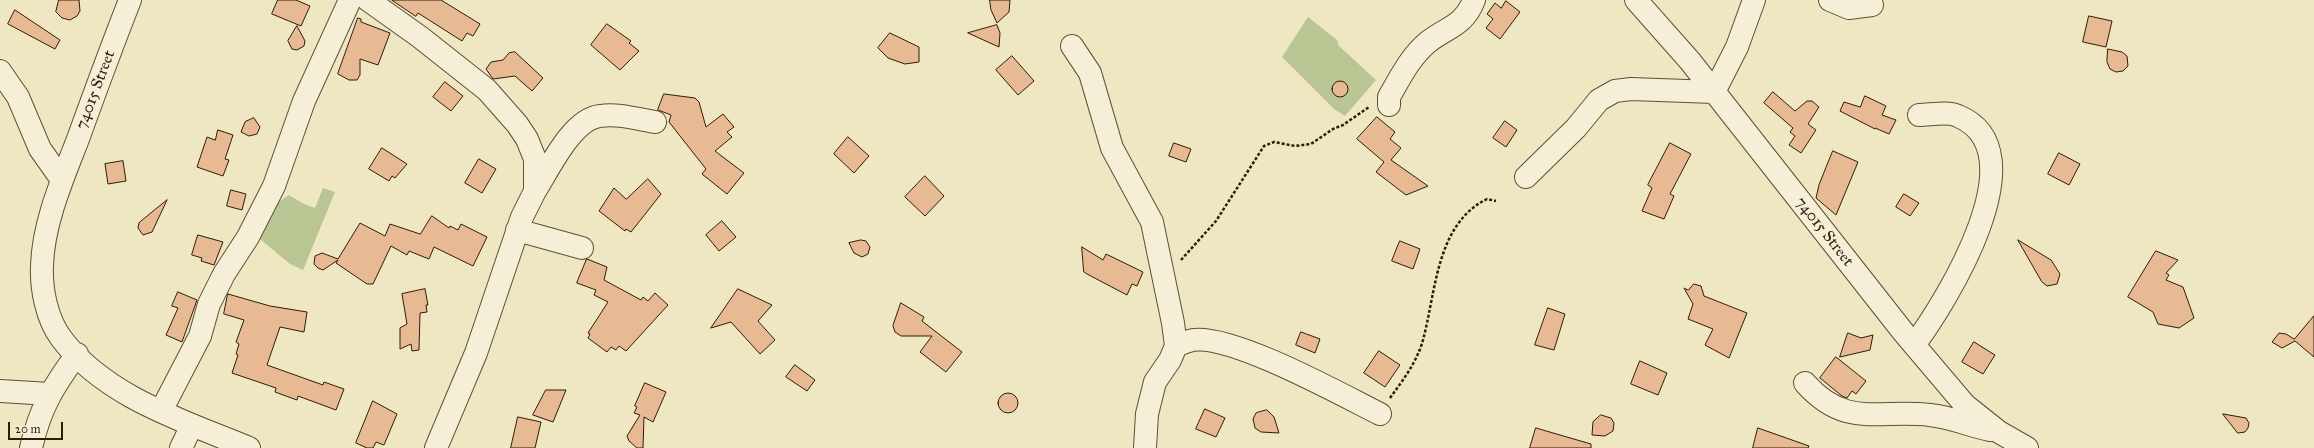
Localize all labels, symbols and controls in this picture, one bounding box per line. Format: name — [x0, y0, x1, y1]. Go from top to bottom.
street label: 74015 Street — [72, 48, 120, 132]
street label: 74015 Street — [1791, 193, 1857, 271]
scale bar — [10, 414, 65, 440]
text: 20 m — [15, 422, 41, 436]

